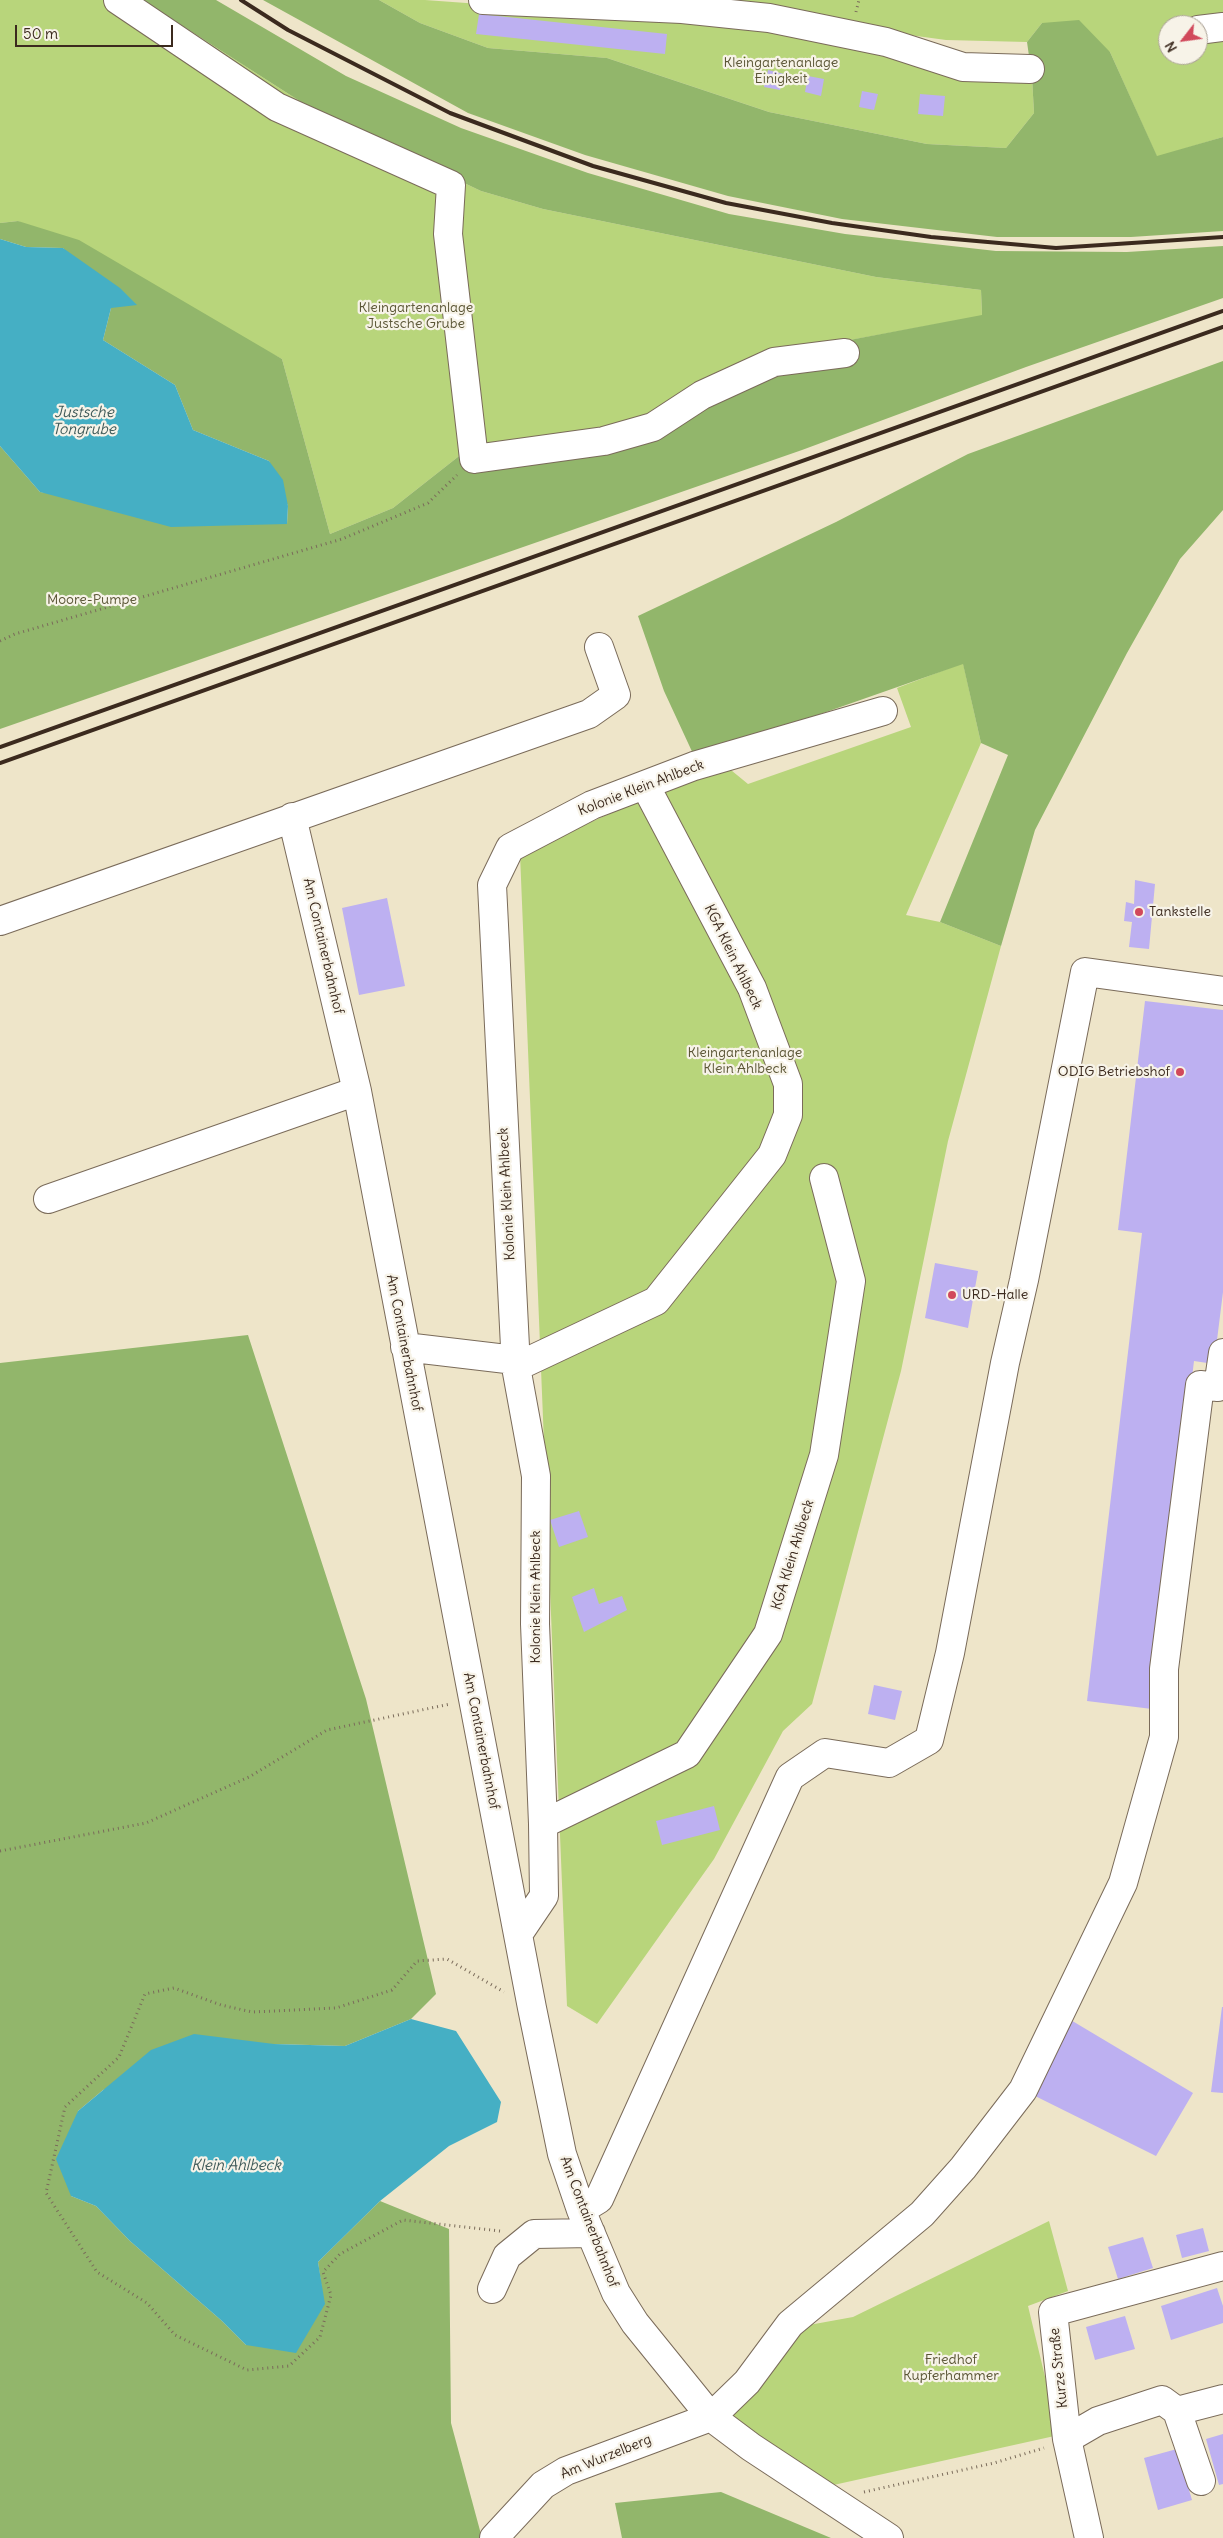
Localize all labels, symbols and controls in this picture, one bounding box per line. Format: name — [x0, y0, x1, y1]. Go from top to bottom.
scale bar — [18, 15, 175, 47]
north arrow — [1158, 15, 1208, 65]
text: 50 m — [23, 24, 58, 43]
text: N — [1161, 38, 1181, 56]
park label: Kleingartenanlage Einigkeit — [724, 55, 838, 88]
park label: Kleingartenanlage Justsche Grube — [359, 300, 473, 332]
water label: Justsche Tongrube — [52, 404, 116, 439]
park label: Moore-Pumpe — [47, 592, 137, 608]
street label: Kolonie Klein Ahlbeck — [576, 756, 706, 820]
street label: Am Containerbahnhof — [299, 876, 347, 1016]
street label: KGA Klein Ahlbeck — [700, 902, 766, 1012]
place label: Tankstelle — [1149, 904, 1211, 920]
marker: Tankstelle — [1133, 906, 1145, 918]
park label: Kleingartenanlage Klein Ahlbeck — [688, 1045, 802, 1078]
place label: ODIG Betriebshof — [1058, 1064, 1170, 1080]
marker: ODIG Betriebshof — [1174, 1066, 1186, 1078]
street label: Kolonie Klein Ahlbeck — [495, 1127, 519, 1261]
street label: Am Containerbahnhof — [382, 1273, 426, 1413]
place label: URD-Halle — [962, 1287, 1028, 1303]
marker: URD-Halle — [946, 1289, 958, 1301]
street label: KGA Klein Ahlbeck — [768, 1498, 818, 1612]
street label: Kolonie Klein Ahlbeck — [528, 1530, 544, 1664]
street label: Am Containerbahnhof — [459, 1671, 503, 1811]
street label: Am Containerbahnhof — [556, 2154, 622, 2290]
water label: Klein Ahlbeck — [191, 2157, 281, 2175]
street label: Kurze Straße — [1046, 2327, 1072, 2409]
park label: Friedhof Kupferhammer — [903, 2352, 999, 2384]
street label: Am Wurzelberg — [558, 2431, 654, 2483]

